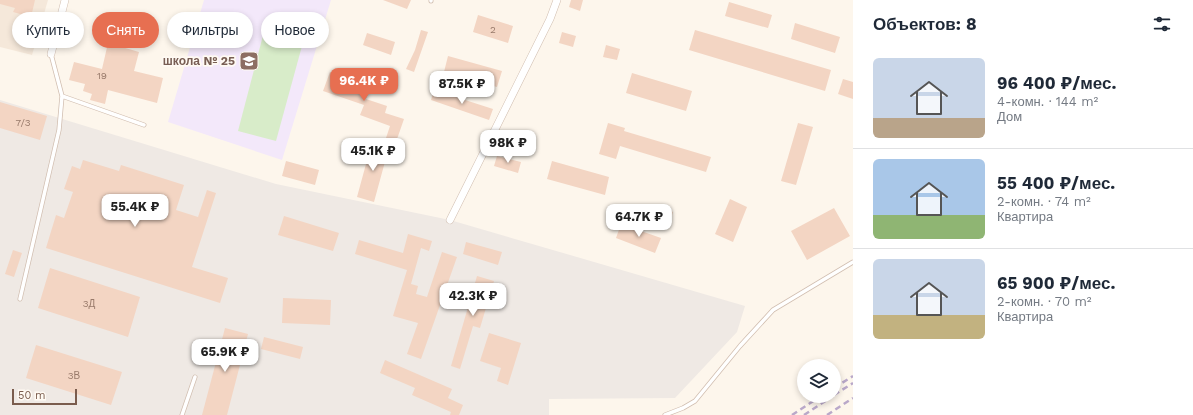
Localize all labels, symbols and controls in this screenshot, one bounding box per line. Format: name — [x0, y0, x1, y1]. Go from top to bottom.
chip: Купить — [12, 12, 84, 48]
chip: Снять — [92, 12, 159, 48]
chip: Фильтры — [167, 12, 253, 48]
chip: Новое — [261, 12, 329, 48]
icon: filters — [1151, 13, 1173, 35]
text: Объектов: 8 — [873, 14, 977, 34]
house number: 2 — [490, 24, 496, 35]
school or university icon: школа № 25 — [238, 50, 260, 72]
place label: школа № 25 — [163, 54, 235, 68]
pin: 96.4K ₽ — [327, 68, 401, 102]
house number: 19 — [97, 70, 107, 81]
pin: 87.5K ₽ — [425, 71, 499, 105]
text: 96.4K ₽ — [339, 73, 389, 88]
text: 96 400 ₽/мес. — [997, 73, 1116, 93]
icon: home — [905, 74, 953, 122]
text: 87.5K ₽ — [438, 76, 486, 91]
text: 4-комн. · 144 m² — [997, 94, 1098, 109]
text: Дом — [997, 109, 1022, 124]
house number: 7/3 — [15, 117, 31, 128]
pin: 98K ₽ — [480, 130, 536, 164]
text: 98K ₽ — [489, 135, 527, 150]
pin: 45.1K ₽ — [336, 138, 410, 172]
text: 45.1K ₽ — [350, 143, 396, 158]
text: 55 400 ₽/мес. — [997, 173, 1115, 193]
icon: home — [905, 175, 953, 223]
pin: 55.4K ₽ — [98, 194, 172, 228]
text: 2-комн. · 74 m² — [997, 194, 1091, 209]
text: 55.4K ₽ — [111, 199, 159, 214]
pin: 64.7K ₽ — [602, 204, 676, 238]
text: 64.7K ₽ — [615, 209, 663, 224]
text: Квартира — [997, 209, 1053, 224]
text: 65 900 ₽/мес. — [997, 273, 1115, 293]
icon: home — [905, 275, 953, 323]
pin: 42.3K ₽ — [436, 283, 510, 317]
text: 42.3K ₽ — [448, 288, 498, 303]
text: 2-комн. · 70 m² — [997, 294, 1092, 309]
house number: 3Д — [83, 298, 96, 309]
text: Квартира — [997, 309, 1053, 324]
pin: 65.9K ₽ — [188, 339, 262, 373]
text: 65.9K ₽ — [201, 344, 249, 359]
map controls — [797, 359, 841, 403]
button: layers — [797, 359, 841, 403]
house number: 3В — [68, 370, 81, 381]
scale bar — [12, 387, 77, 406]
text: 50 m — [18, 389, 45, 402]

